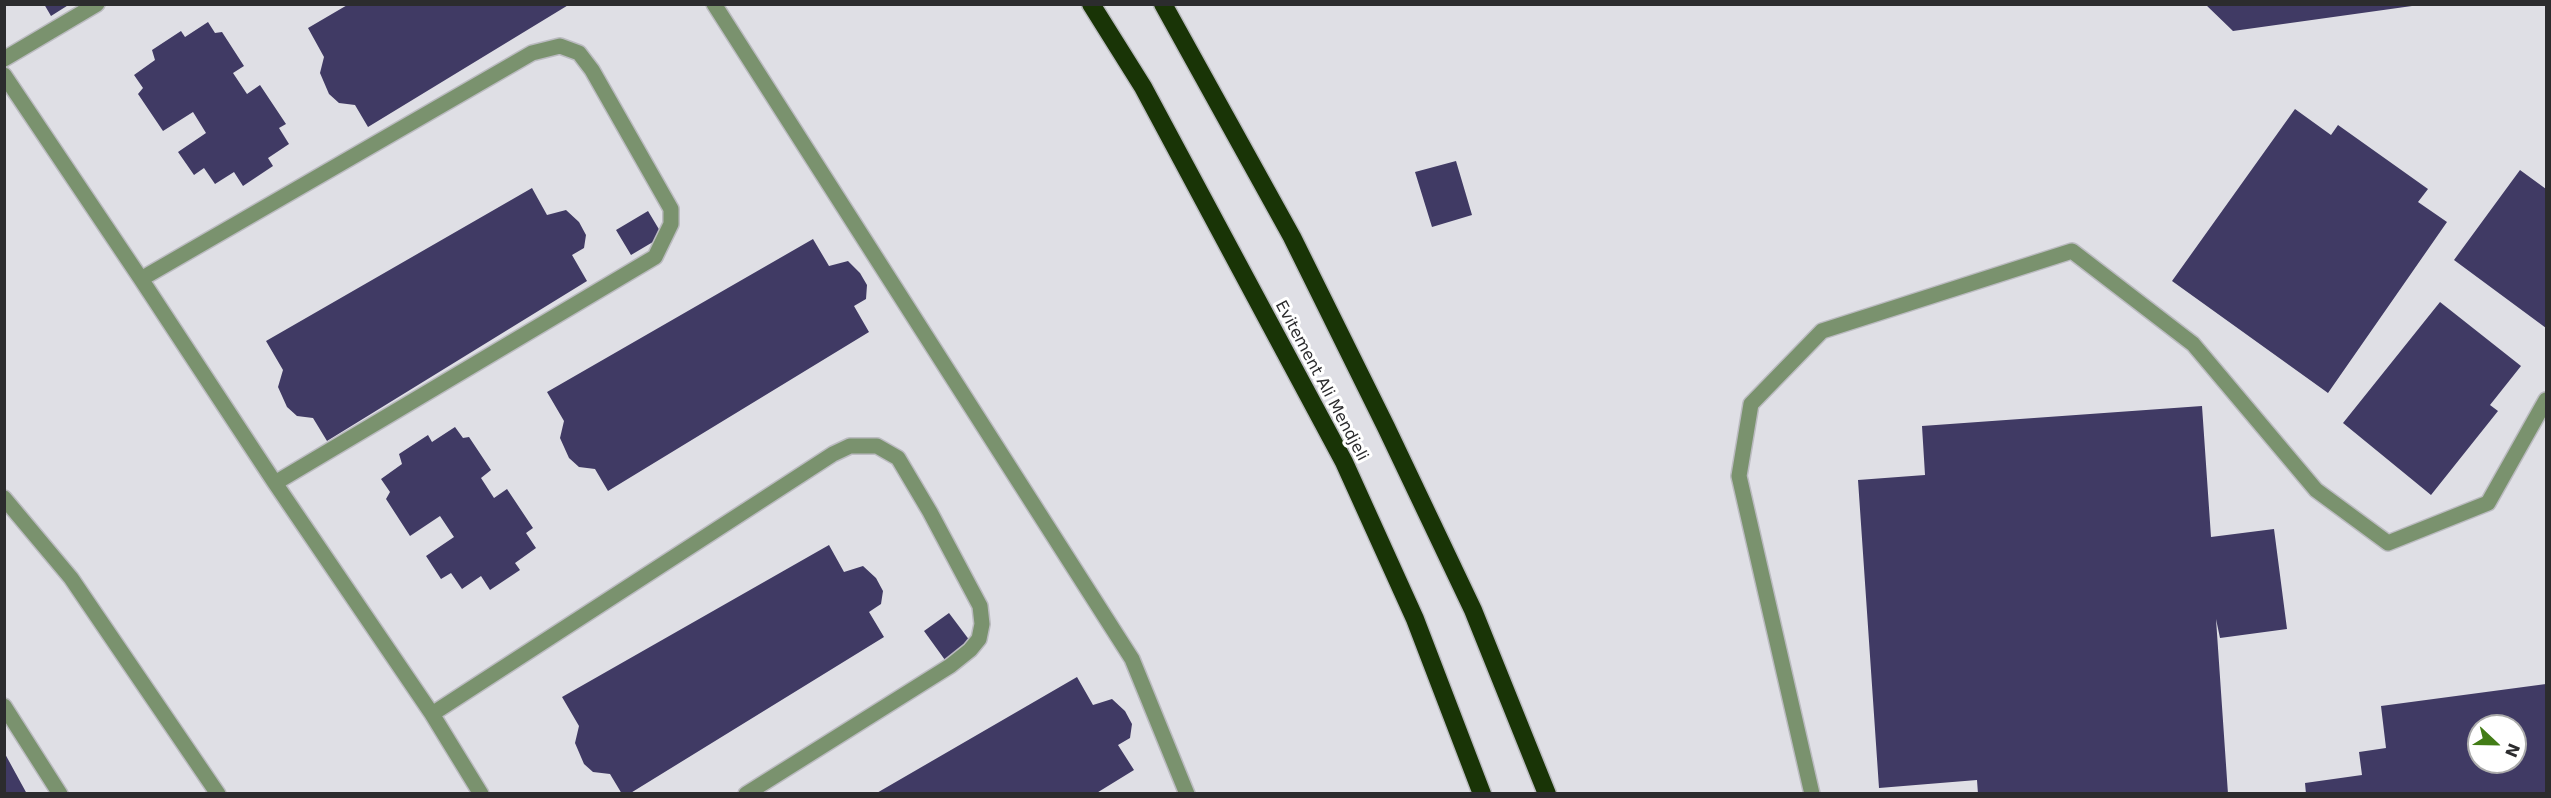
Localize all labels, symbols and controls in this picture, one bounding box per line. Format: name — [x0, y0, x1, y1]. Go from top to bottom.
street label: Evitement Ali Mendjeli — [1270, 297, 1372, 465]
north arrow — [2467, 714, 2527, 774]
text: N — [2501, 740, 2524, 760]

